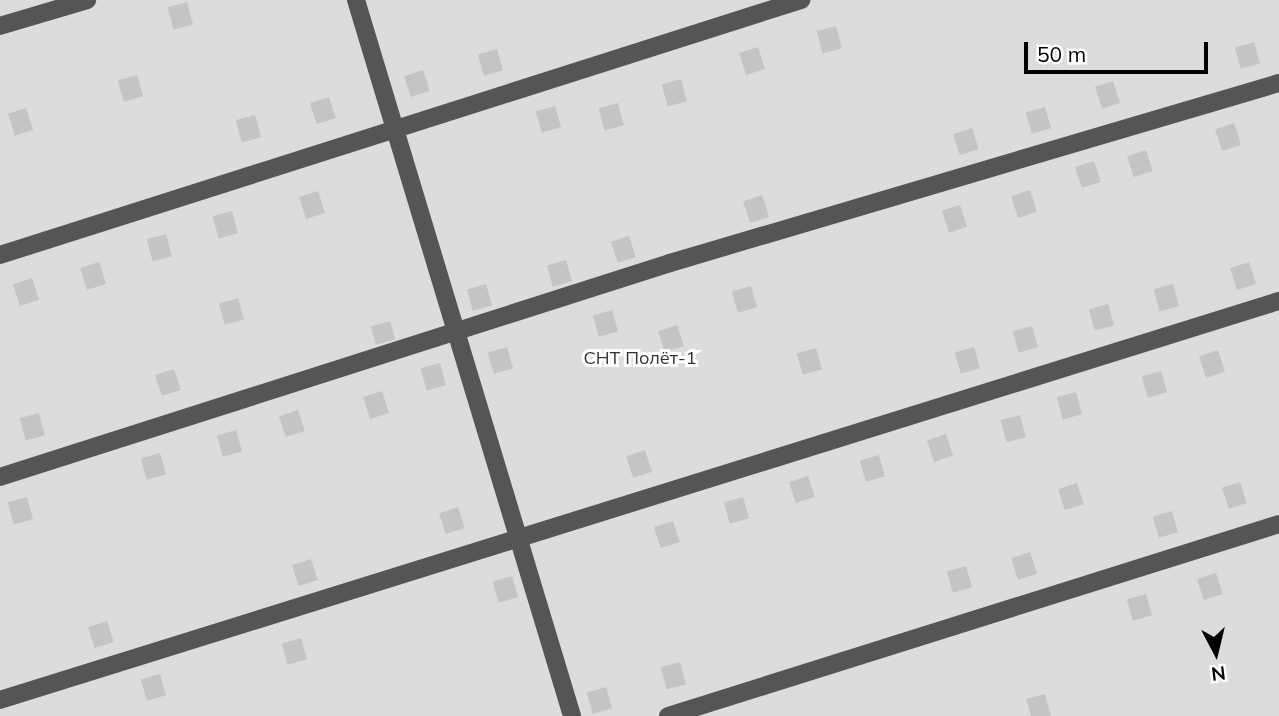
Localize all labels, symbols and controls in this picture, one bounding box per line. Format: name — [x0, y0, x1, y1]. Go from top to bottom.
scale bar — [1027, 28, 1211, 72]
text: 50 m — [1037, 41, 1086, 67]
park label: СНТ Полёт-1 — [584, 347, 696, 369]
north arrow — [1181, 618, 1251, 688]
text: N — [1210, 661, 1227, 687]

